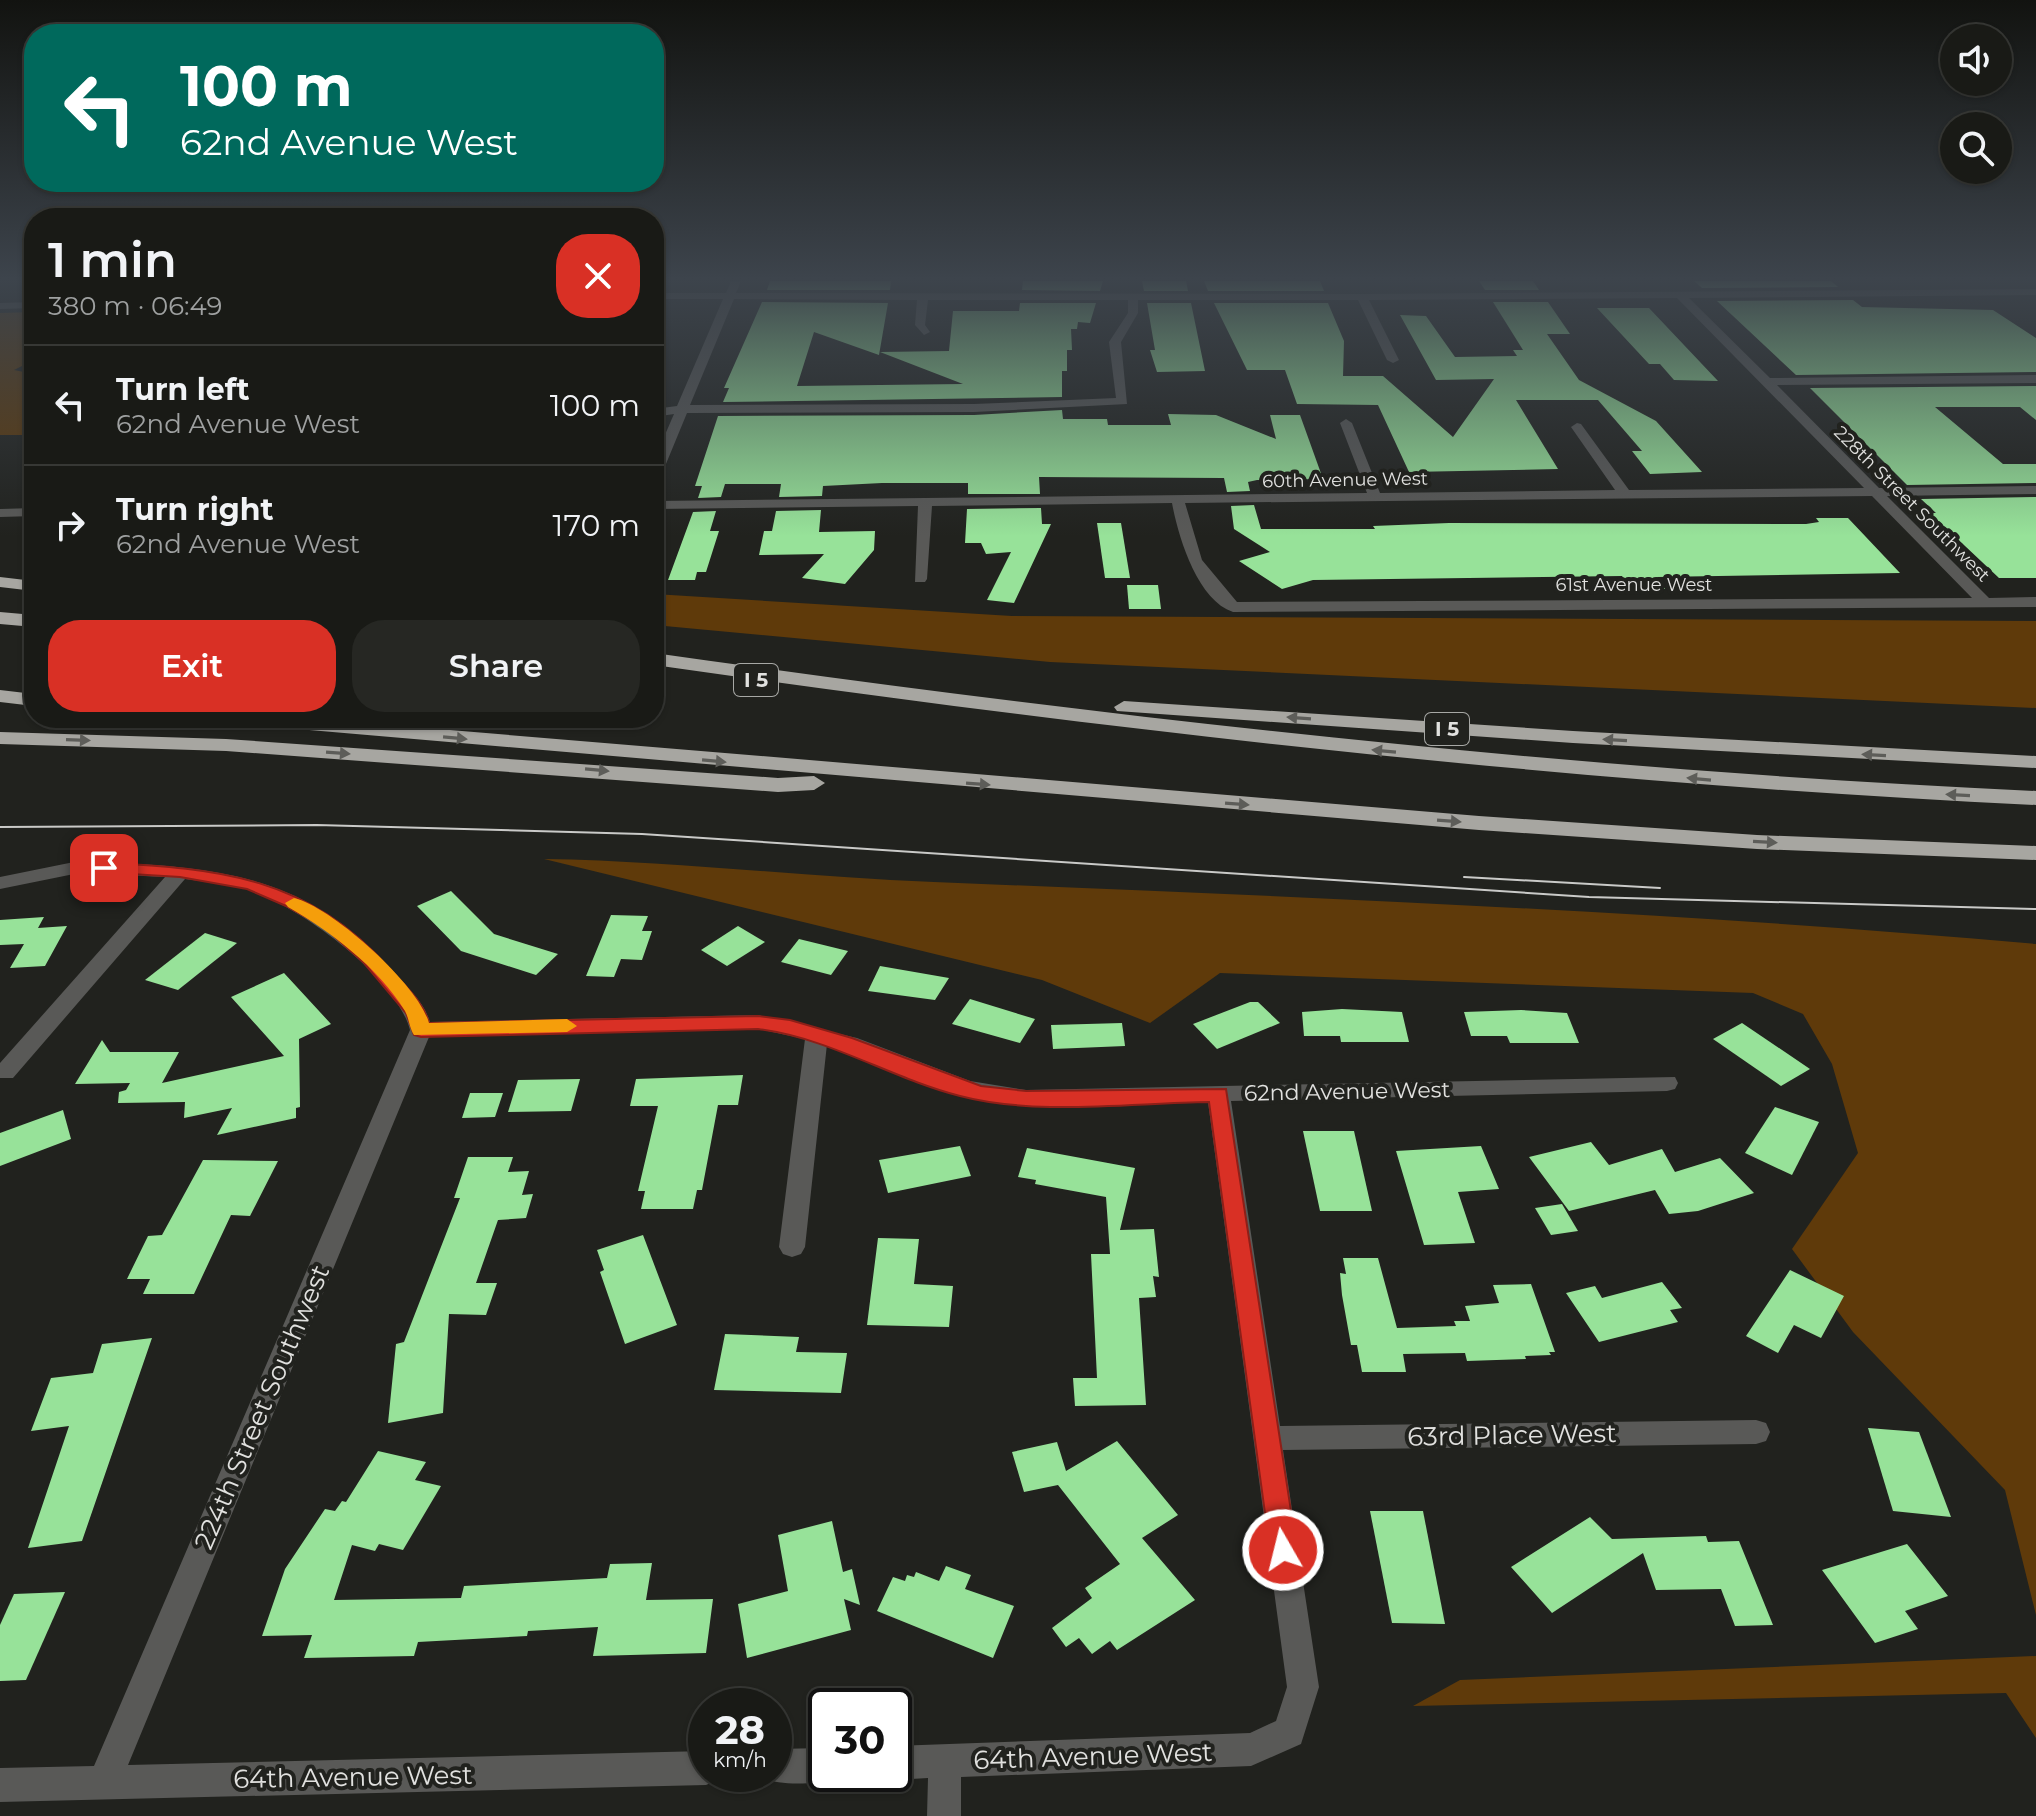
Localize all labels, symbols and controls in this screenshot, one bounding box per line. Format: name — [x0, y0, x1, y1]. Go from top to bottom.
map controls — [1940, 24, 2012, 184]
button: sound — [1940, 24, 2012, 96]
text: 100 m — [180, 52, 353, 120]
icon: left — [48, 56, 152, 160]
button: search — [1940, 112, 2012, 184]
text: 62nd Avenue West — [180, 120, 518, 164]
text: 1 min — [48, 231, 177, 289]
button: close — [556, 234, 640, 318]
text: 380 m · 06:49 — [48, 290, 222, 322]
text: Turn left — [116, 371, 249, 408]
icon: left — [48, 383, 92, 427]
text: 100 m — [550, 387, 640, 424]
text: 62nd Avenue West — [116, 408, 360, 440]
street label: 228th Street Southwest — [1829, 421, 1995, 587]
street label: 60th Avenue West — [1262, 468, 1428, 492]
text: Turn right — [116, 491, 273, 528]
icon: right — [48, 503, 92, 547]
text: 170 m — [553, 507, 640, 544]
text: 62nd Avenue West — [116, 528, 360, 560]
street label: 61st Avenue West — [1556, 574, 1712, 596]
button: Exit — [48, 620, 336, 712]
button: Share — [352, 620, 640, 712]
road number: I 5 — [734, 664, 778, 696]
one-way arrow — [1286, 712, 1311, 725]
road number: I 5 — [1425, 713, 1469, 745]
one-way arrow — [443, 731, 468, 744]
one-way arrow — [1602, 733, 1627, 746]
one-way arrow — [66, 734, 91, 747]
one-way arrow — [1371, 744, 1396, 757]
one-way arrow — [326, 747, 351, 760]
one-way arrow — [1861, 748, 1886, 761]
one-way arrow — [702, 755, 727, 768]
one-way arrow — [585, 764, 610, 777]
one-way arrow — [1686, 772, 1711, 785]
one-way arrow — [966, 778, 991, 791]
one-way arrow — [1945, 788, 1970, 801]
one-way arrow — [1225, 798, 1250, 811]
one-way arrow — [1437, 815, 1462, 828]
pin — [70, 834, 138, 902]
one-way arrow — [1753, 836, 1778, 849]
icon: arrive — [82, 846, 126, 890]
street label: 62nd Avenue West — [1244, 1076, 1451, 1107]
street label: 224th Street Southwest — [188, 1260, 336, 1554]
street label: 63rd Place West — [1407, 1417, 1617, 1453]
position arrow — [1241, 1508, 1325, 1592]
speed limit sign: 30 — [808, 1688, 912, 1792]
text: 28 — [715, 1705, 765, 1754]
street label: 64th Avenue West — [973, 1736, 1213, 1776]
text: km/h — [713, 1748, 767, 1772]
street label: 64th Avenue West — [233, 1759, 473, 1795]

